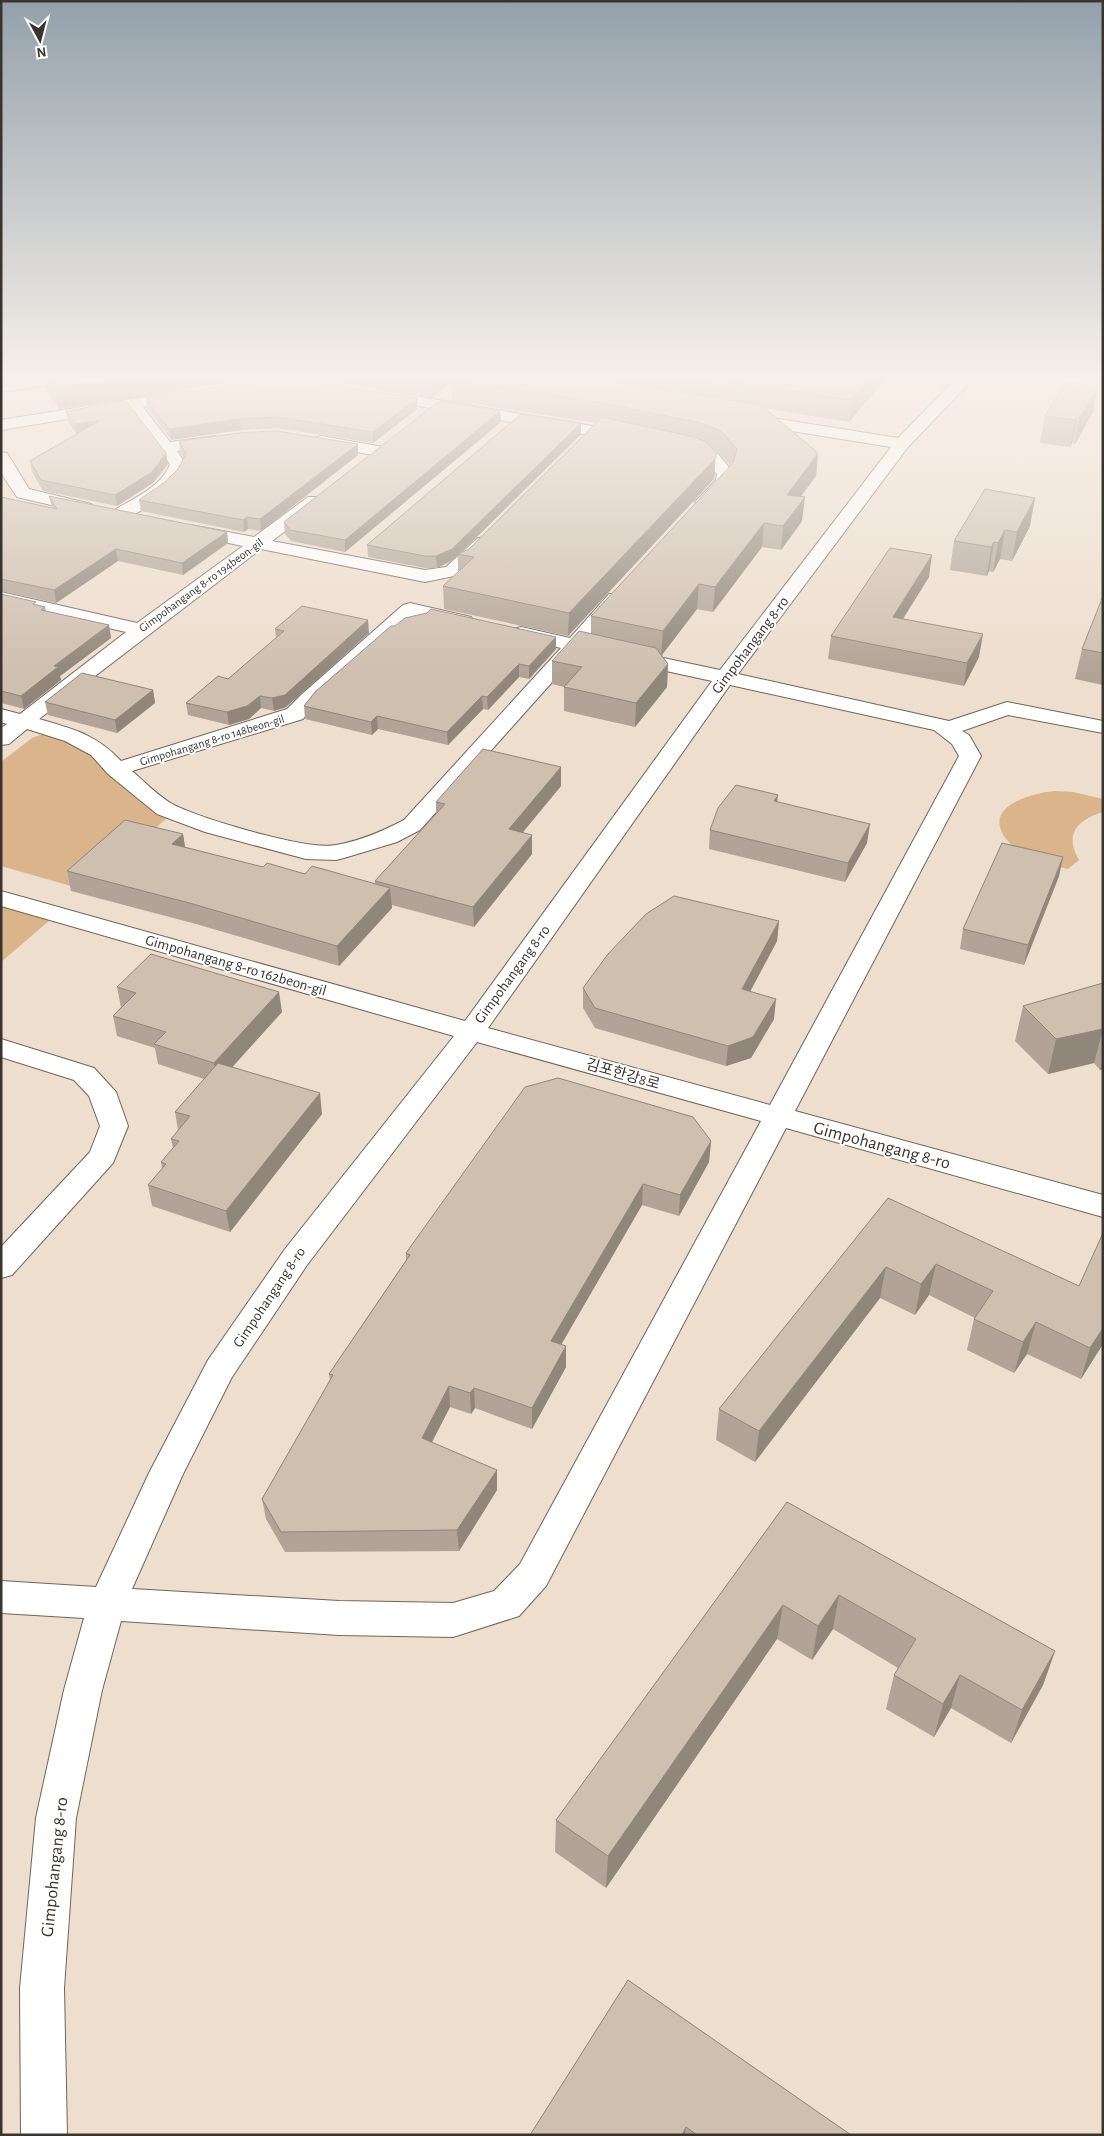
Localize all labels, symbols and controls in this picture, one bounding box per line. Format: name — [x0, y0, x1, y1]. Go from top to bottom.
north arrow — [15, 15, 65, 65]
text: N — [36, 44, 47, 59]
street label: Gimpohangang 8-ro 194beon-gil — [137, 536, 265, 634]
street label: Gimpohangang 8-ro — [709, 594, 792, 697]
street label: Gimpohangang 8-ro 148beon-gil — [138, 712, 286, 768]
street label: Gimpohangang 8-ro — [472, 922, 553, 1026]
street label: Gimpohangang 8-ro 162beon-gil — [144, 932, 328, 999]
street label: 김포한강8로 — [584, 1056, 662, 1092]
street label: Gimpohangang 8-ro — [811, 1119, 952, 1173]
street label: Gimpohangang 8-ro — [230, 1244, 308, 1350]
street label: Gimpohangang 8-ro — [39, 1796, 71, 1938]

